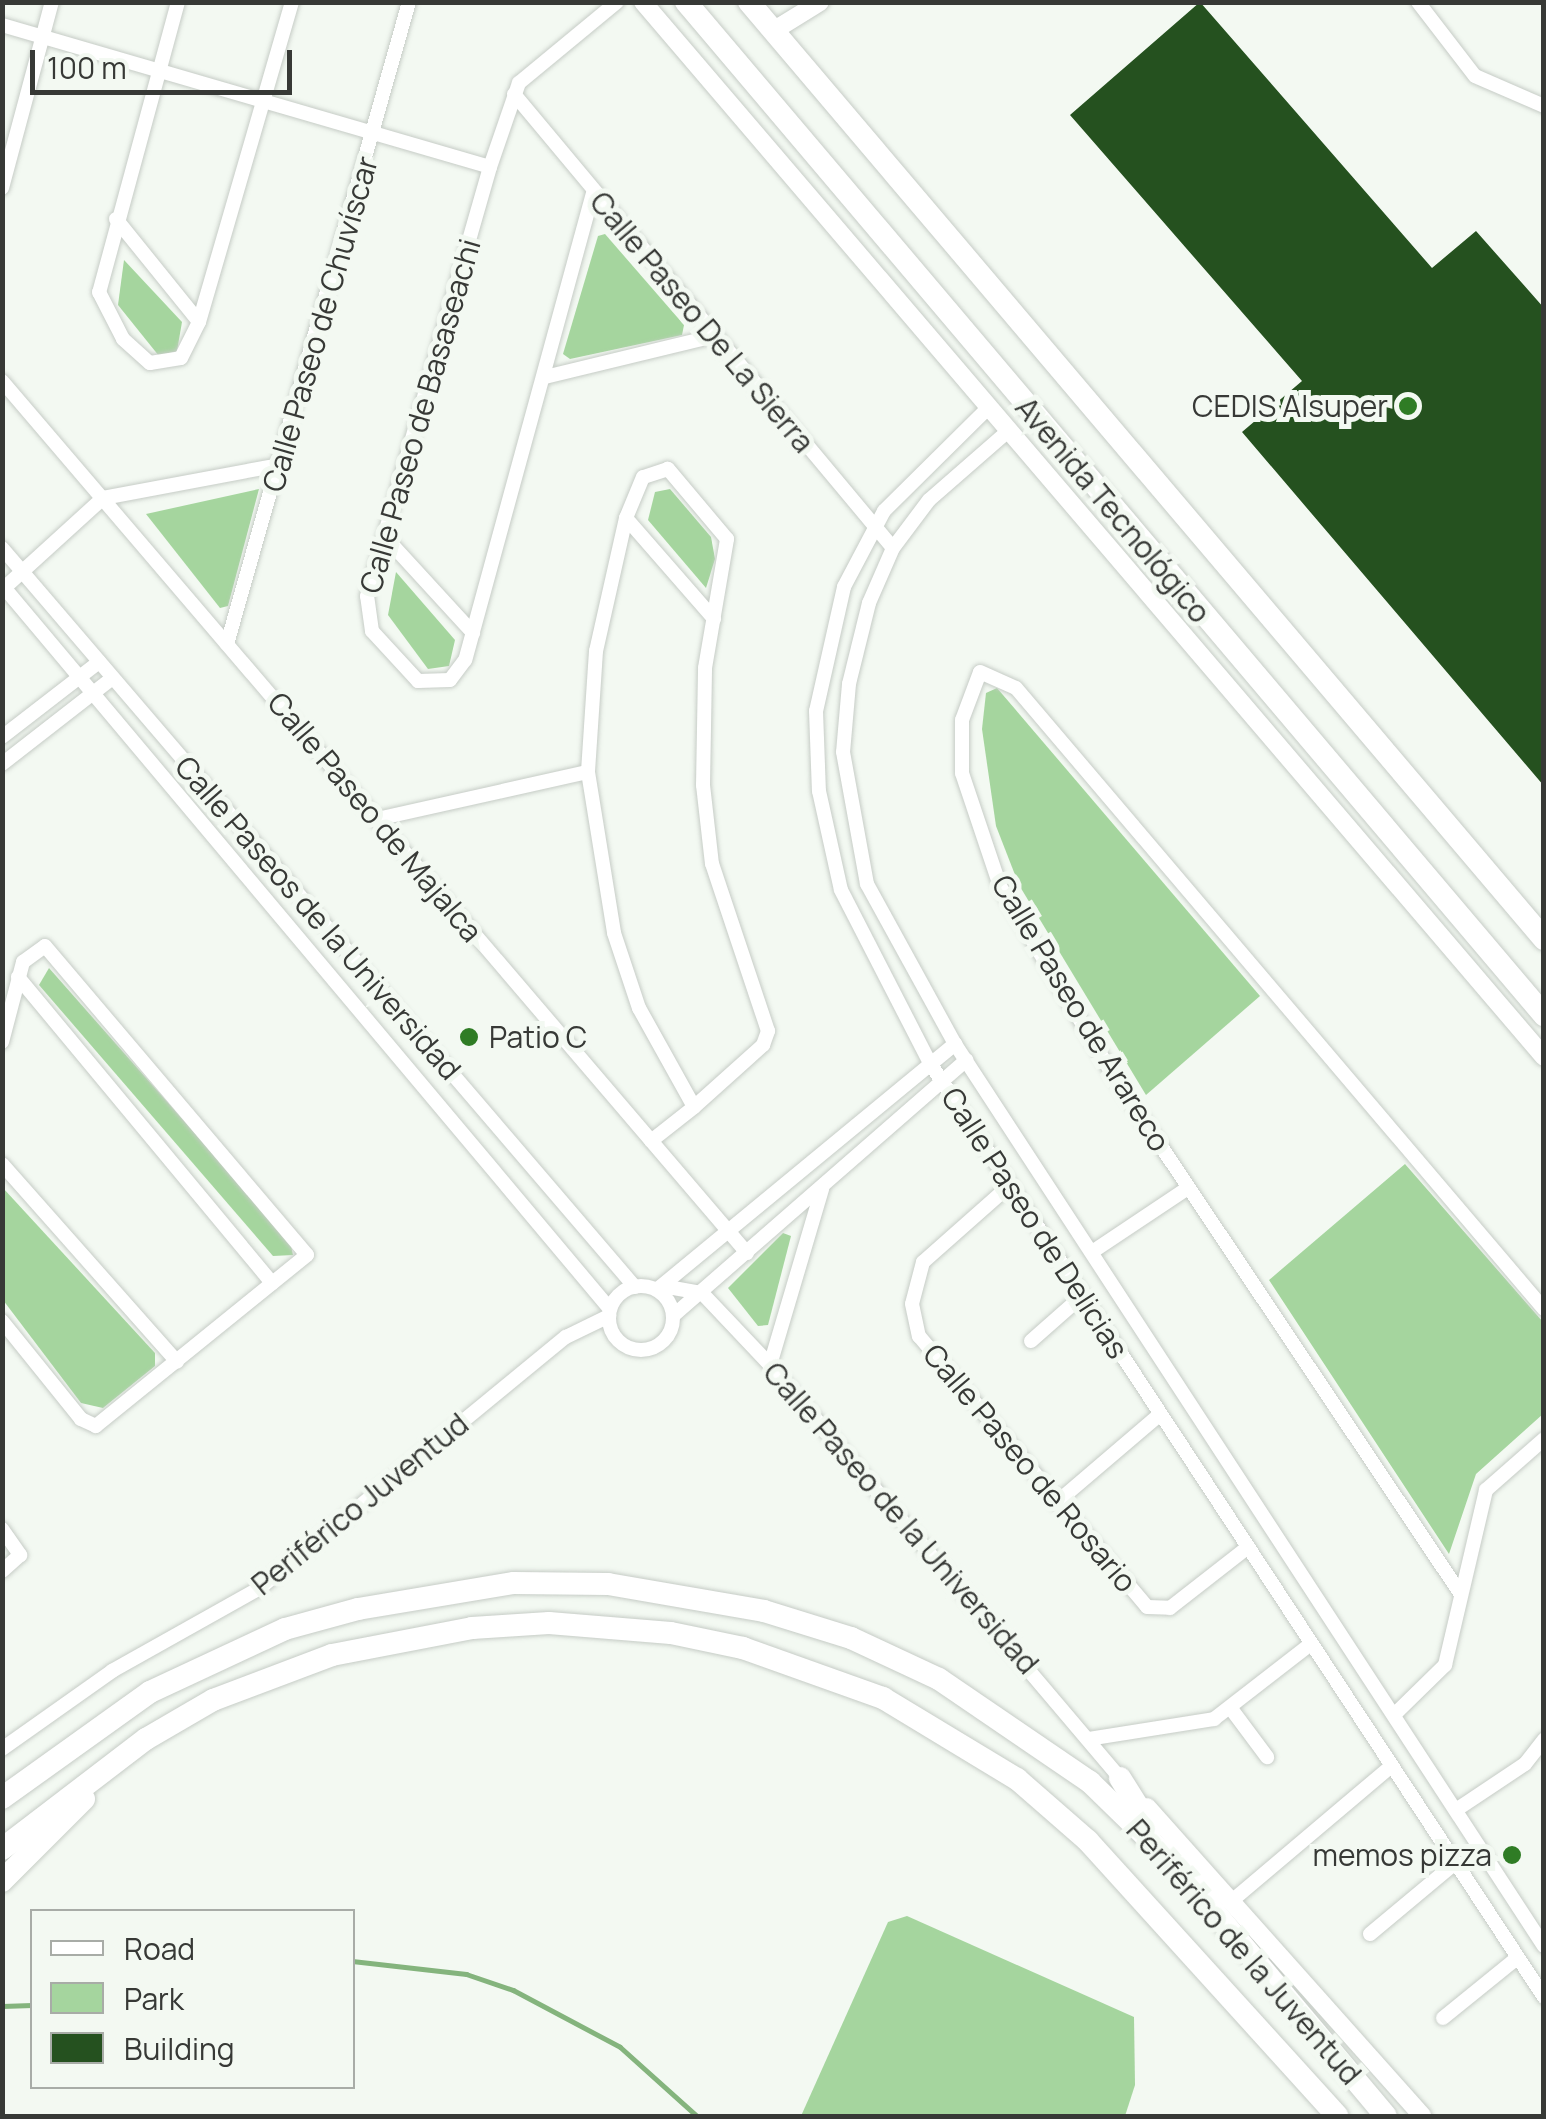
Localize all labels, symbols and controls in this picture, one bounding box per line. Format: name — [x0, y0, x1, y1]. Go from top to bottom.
scale bar — [35, 30, 298, 92]
text: 100 m — [47, 47, 127, 88]
street label: Calle Paseo de Chuvíscar — [255, 152, 385, 496]
street label: Calle Paseo De La Sierra — [582, 184, 822, 460]
street label: Calle Paseo de Basaseachi — [352, 235, 488, 597]
place label: CEDIS Alsuper — [1192, 388, 1388, 424]
street label: Avenida Tecnológico — [1008, 390, 1218, 630]
marker: CEDIS Alsuper — [1397, 395, 1419, 417]
street label: Calle Paseo de Majalca — [260, 685, 490, 949]
street label: Calle Paseos de la Universidad — [168, 749, 468, 1087]
street label: Calle Paseo de Arareco — [984, 868, 1178, 1158]
place label: Patio C — [489, 1019, 587, 1055]
marker: Patio C — [458, 1026, 480, 1048]
street label: Calle Paseo de Delicias — [934, 1081, 1136, 1365]
street label: Calle Paseo de Rosario — [916, 1337, 1144, 1599]
street label: Calle Paseo de la Universidad — [756, 1355, 1046, 1681]
street label: Periférico Juventud — [244, 1406, 476, 1602]
street label: Periférico de la Juventud — [1119, 1812, 1369, 2092]
place label: memos pizza — [1313, 1837, 1492, 1873]
marker: memos pizza — [1501, 1844, 1523, 1866]
legend — [30, 1909, 355, 2089]
text: Road — [124, 1928, 195, 1969]
text: Park — [124, 1978, 184, 2019]
text: Building — [124, 2028, 235, 2069]

